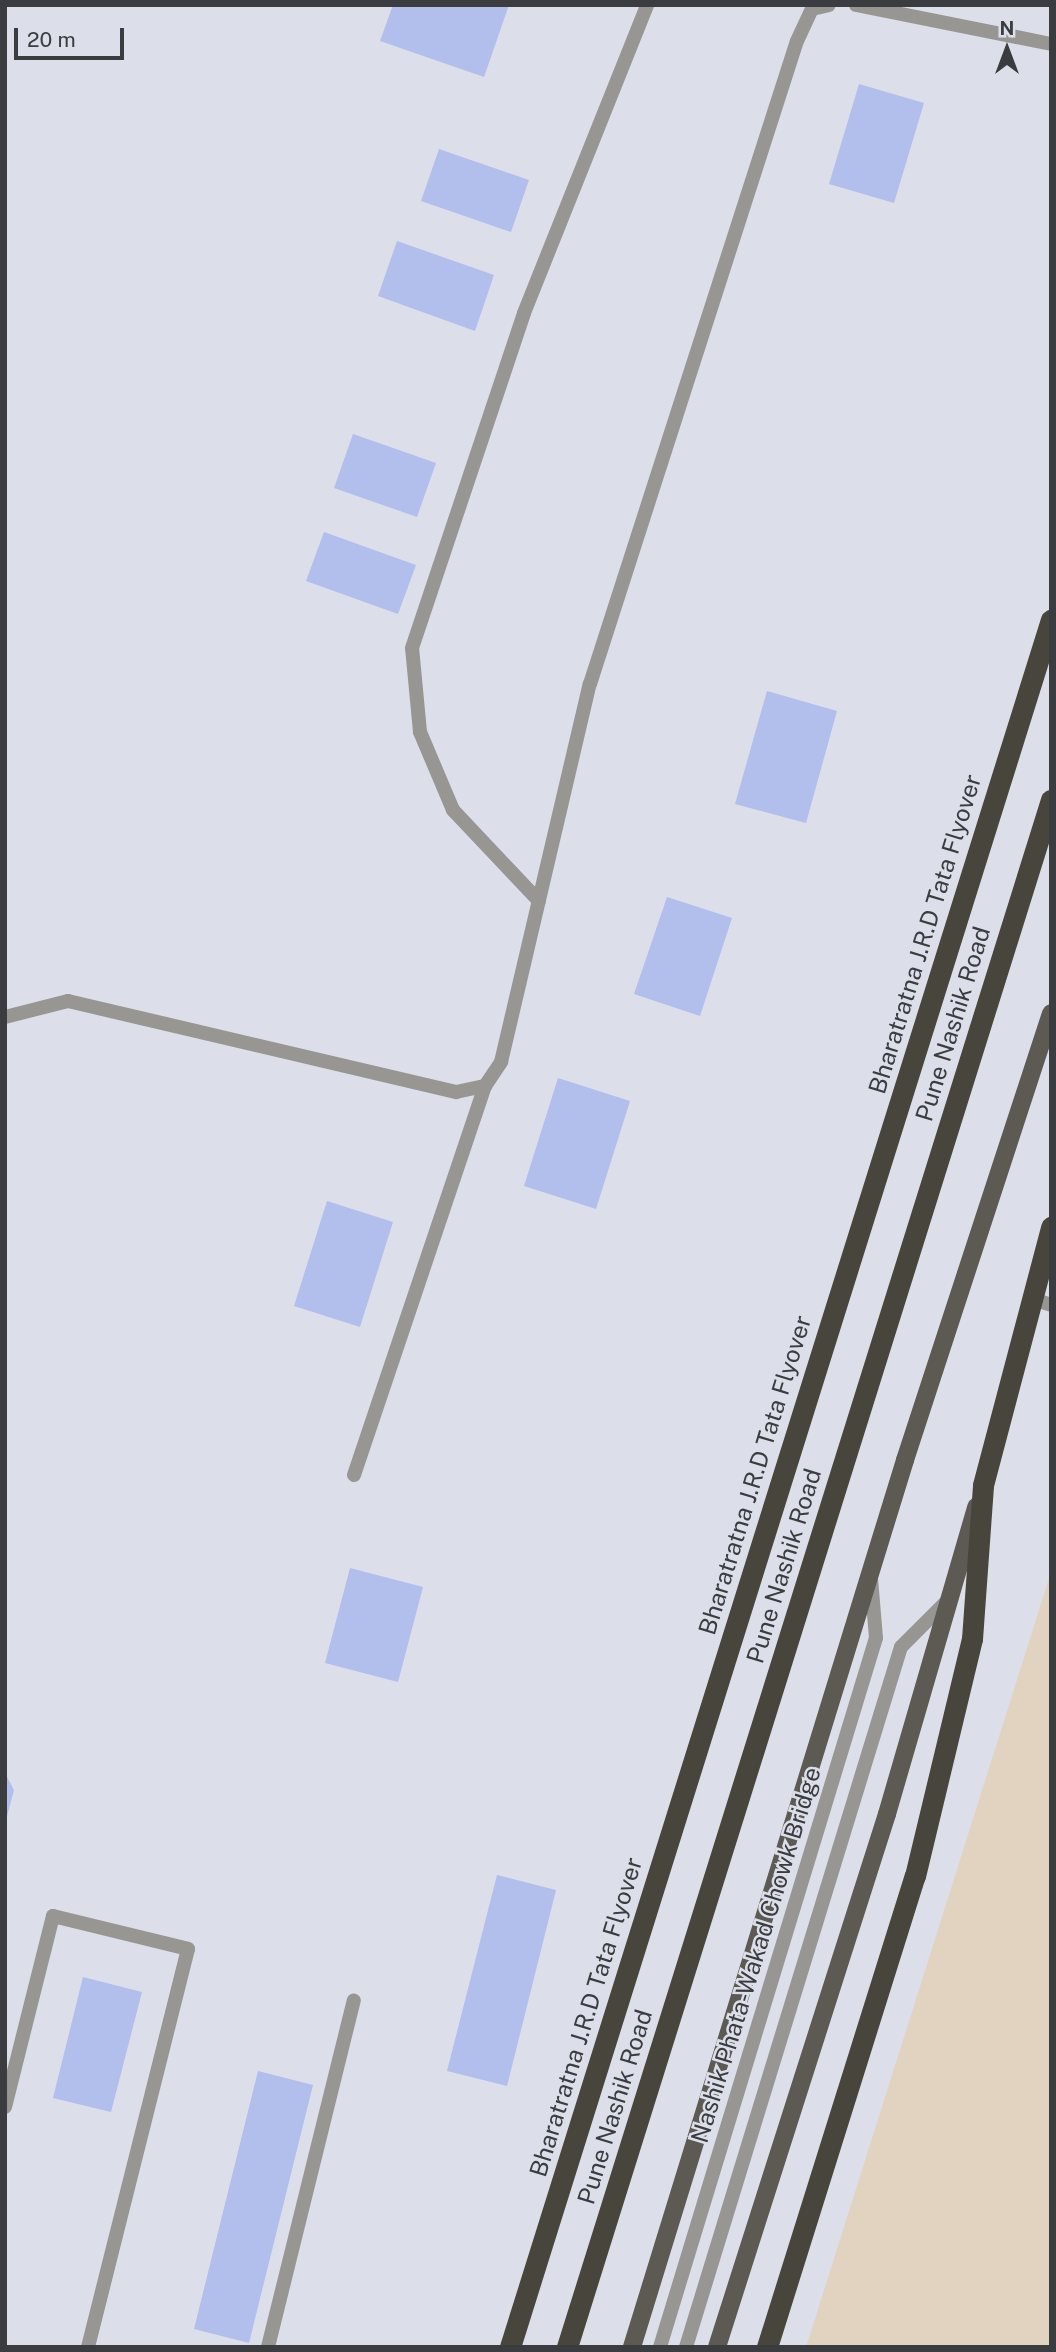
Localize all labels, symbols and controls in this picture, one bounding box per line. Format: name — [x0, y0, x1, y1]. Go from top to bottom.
scale bar — [18, 14, 128, 58]
north arrow — [972, 14, 1042, 84]
text: N — [1000, 17, 1014, 39]
text: 20 m — [27, 27, 76, 52]
street label: Bharatratna J.R.D Tata Flyover — [863, 771, 987, 1097]
street label: Pune Nashik Road — [910, 923, 996, 1125]
street label: Bharatratna J.R.D Tata Flyover — [693, 1312, 817, 1638]
street label: Pune Nashik Road — [741, 1465, 827, 1667]
street label: Nashik Phata-Wakad Chowk Bridge — [685, 1764, 827, 2146]
street label: Bharatratna J.R.D Tata Flyover — [524, 1854, 648, 2180]
street label: Pune Nashik Road — [572, 2006, 658, 2208]

